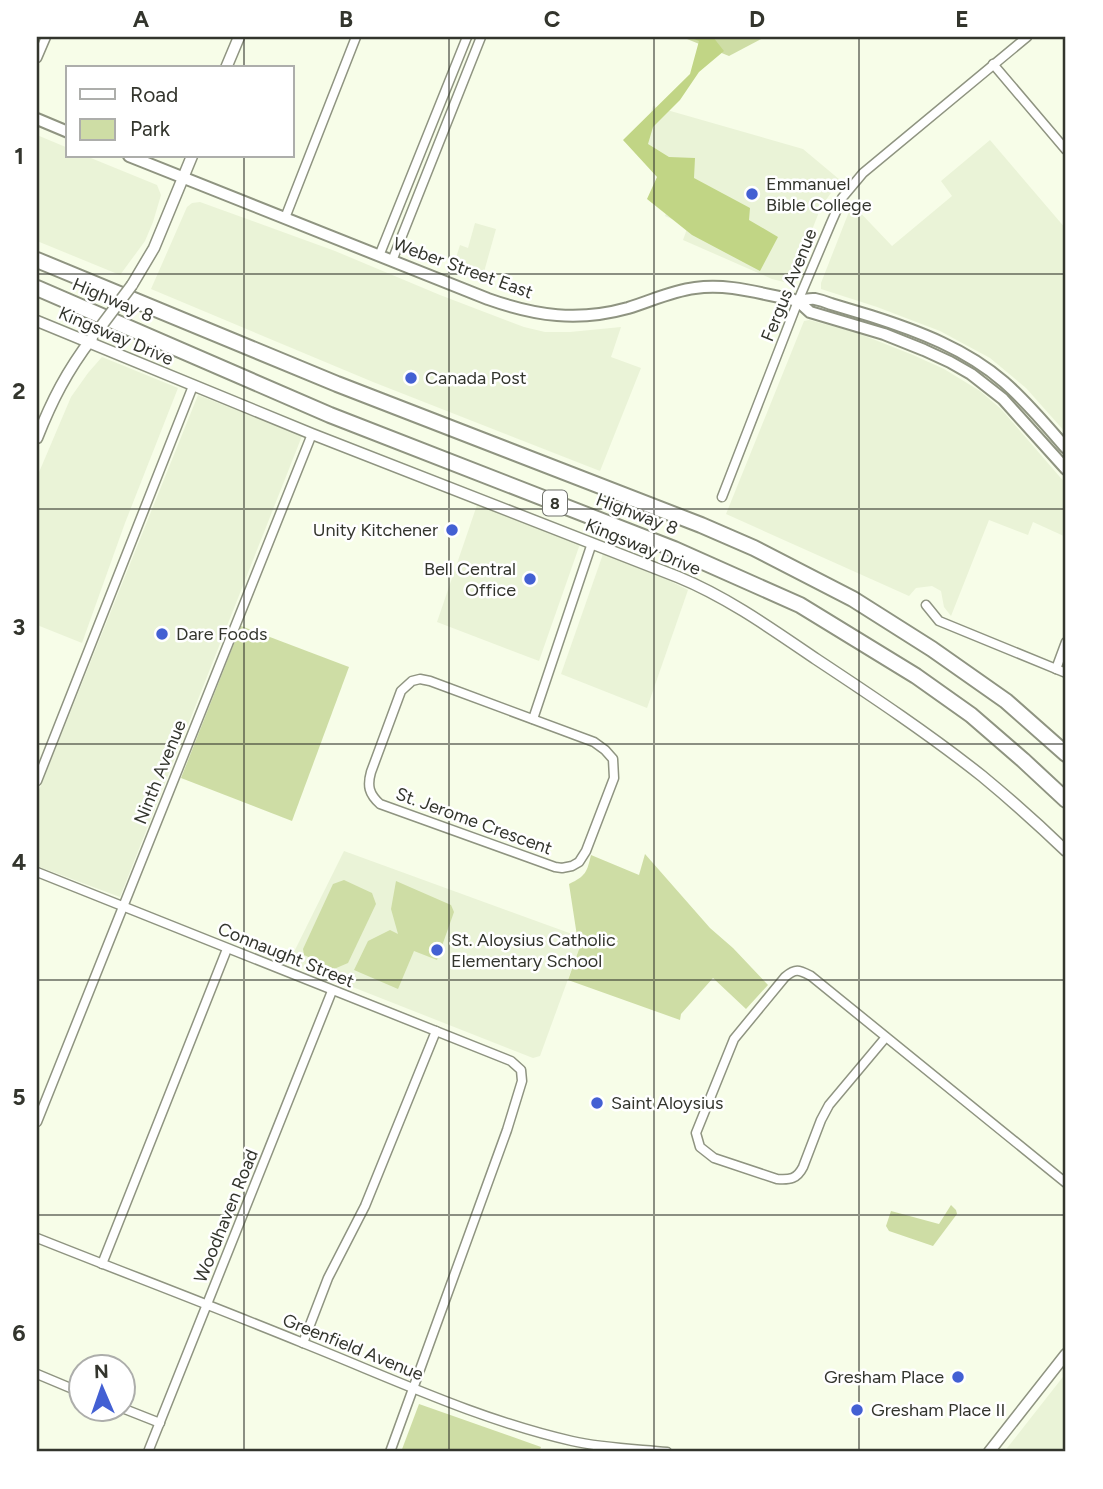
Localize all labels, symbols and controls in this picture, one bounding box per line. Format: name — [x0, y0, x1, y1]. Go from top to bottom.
text: A — [133, 5, 150, 33]
text: B — [339, 5, 353, 33]
text: C — [544, 5, 561, 33]
text: D — [749, 5, 765, 33]
text: E — [955, 5, 969, 33]
legend — [66, 66, 294, 158]
text: Road — [130, 82, 178, 107]
text: Park — [130, 116, 171, 141]
text: 1 — [14, 142, 24, 170]
place label: Emmanuel Bible College — [766, 173, 872, 216]
marker: Emmanuel Bible College — [744, 186, 760, 202]
street label: Fergus Avenue — [756, 225, 822, 345]
street label: Weber Street East — [390, 232, 536, 304]
street label: Highway 8 — [69, 273, 157, 327]
street label: Kingsway Drive — [55, 302, 177, 370]
place label: Canada Post — [425, 367, 527, 389]
marker: Canada Post — [403, 370, 419, 386]
text: 2 — [12, 377, 26, 405]
street label: Highway 8 — [593, 488, 681, 540]
road number: 8 — [543, 490, 567, 516]
street label: Kingsway Drive — [582, 514, 704, 580]
place label: Unity Kitchener — [313, 519, 438, 541]
marker: Unity Kitchener — [444, 522, 460, 538]
place label: Bell Central Office — [424, 558, 516, 601]
marker: Bell Central Office — [522, 571, 538, 587]
text: 3 — [13, 613, 25, 641]
place label: Dare Foods — [176, 623, 267, 645]
marker: Dare Foods — [154, 626, 170, 642]
street label: Ninth Avenue — [129, 717, 191, 827]
street label: St. Jerome Crescent — [393, 782, 555, 860]
text: 4 — [12, 848, 26, 876]
street label: Connaught Street — [215, 918, 358, 992]
place label: St. Aloysius Catholic Elementary School — [451, 929, 616, 972]
marker: St. Aloysius Catholic Elementary School — [429, 942, 445, 958]
text: 5 — [12, 1083, 26, 1111]
place label: Saint Aloysius — [611, 1092, 724, 1114]
marker: Saint Aloysius — [589, 1095, 605, 1111]
street label: Woodhaven Road — [189, 1146, 263, 1286]
street label: Greenfield Avenue — [279, 1309, 427, 1385]
text: 6 — [12, 1319, 26, 1347]
north arrow — [66, 1352, 136, 1422]
text: N — [94, 1360, 109, 1383]
place label: Gresham Place — [824, 1366, 944, 1388]
marker: Gresham Place — [950, 1369, 966, 1385]
place label: Gresham Place II — [871, 1399, 1005, 1421]
marker: Gresham Place II — [849, 1402, 865, 1418]

